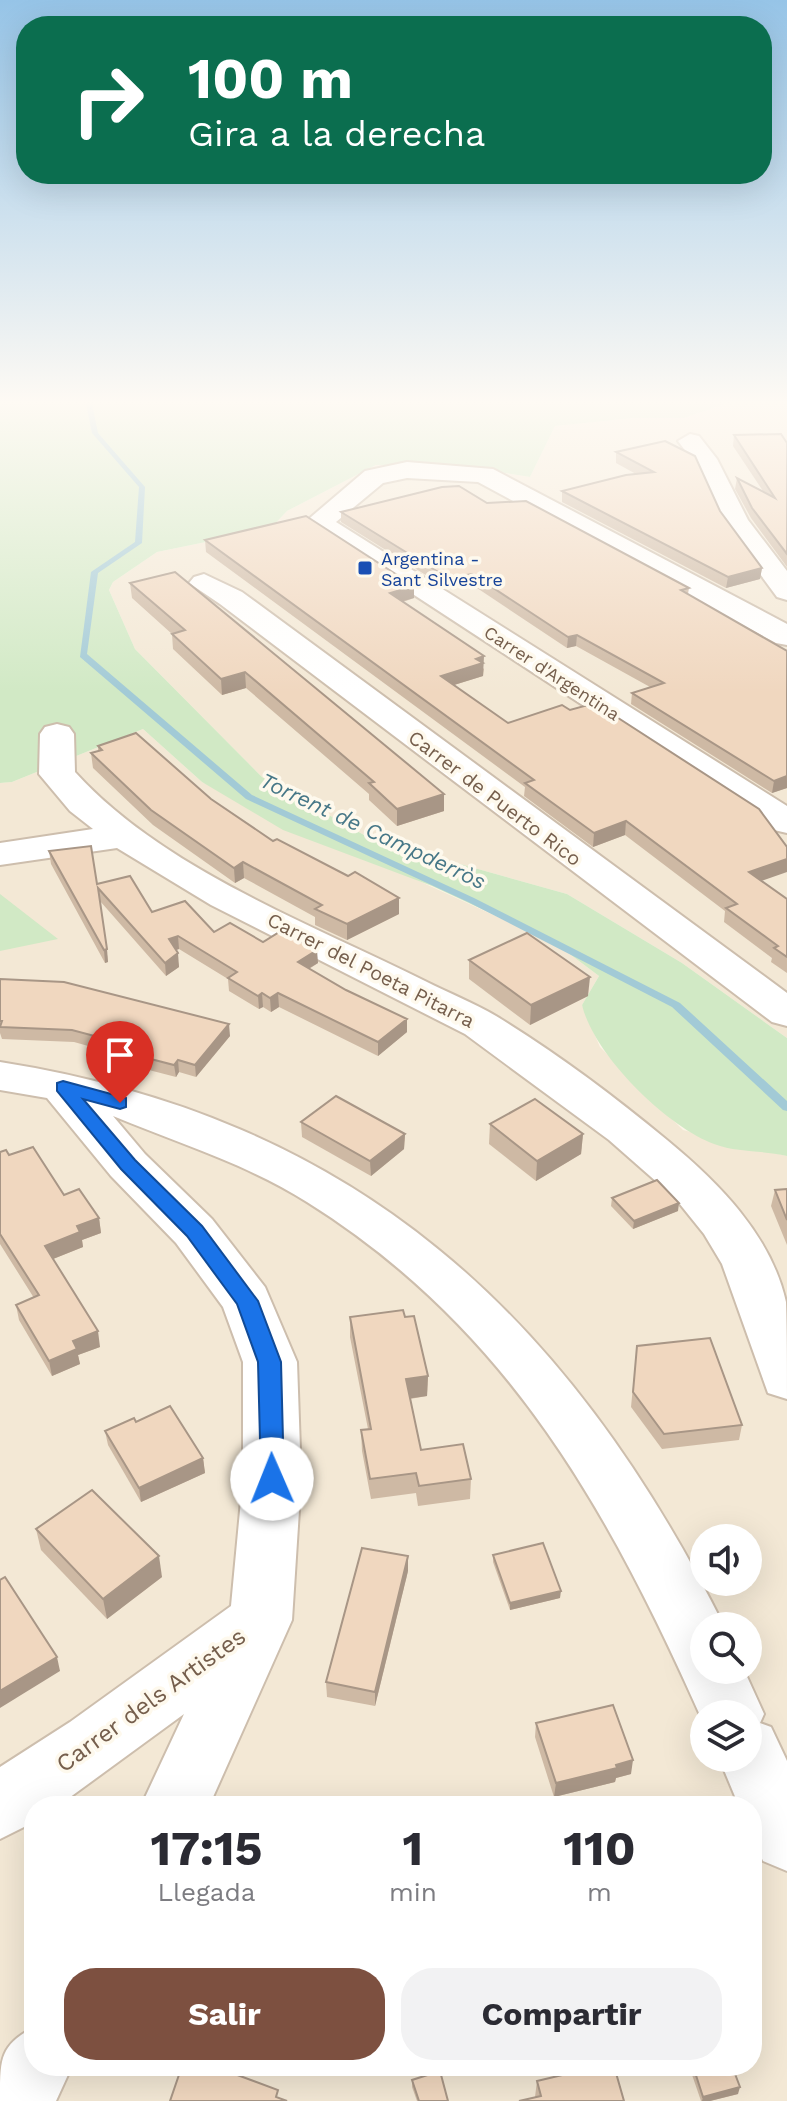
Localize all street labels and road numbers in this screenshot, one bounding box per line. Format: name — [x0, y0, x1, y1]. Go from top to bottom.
street label: Carrer d'Argentina — [480, 621, 624, 725]
street label: Carrer de Puerto Rico — [404, 725, 586, 871]
street label: Carrer del Poeta Pitarra — [263, 907, 479, 1033]
street label: Carrer dels Artistes — [51, 1622, 251, 1778]

